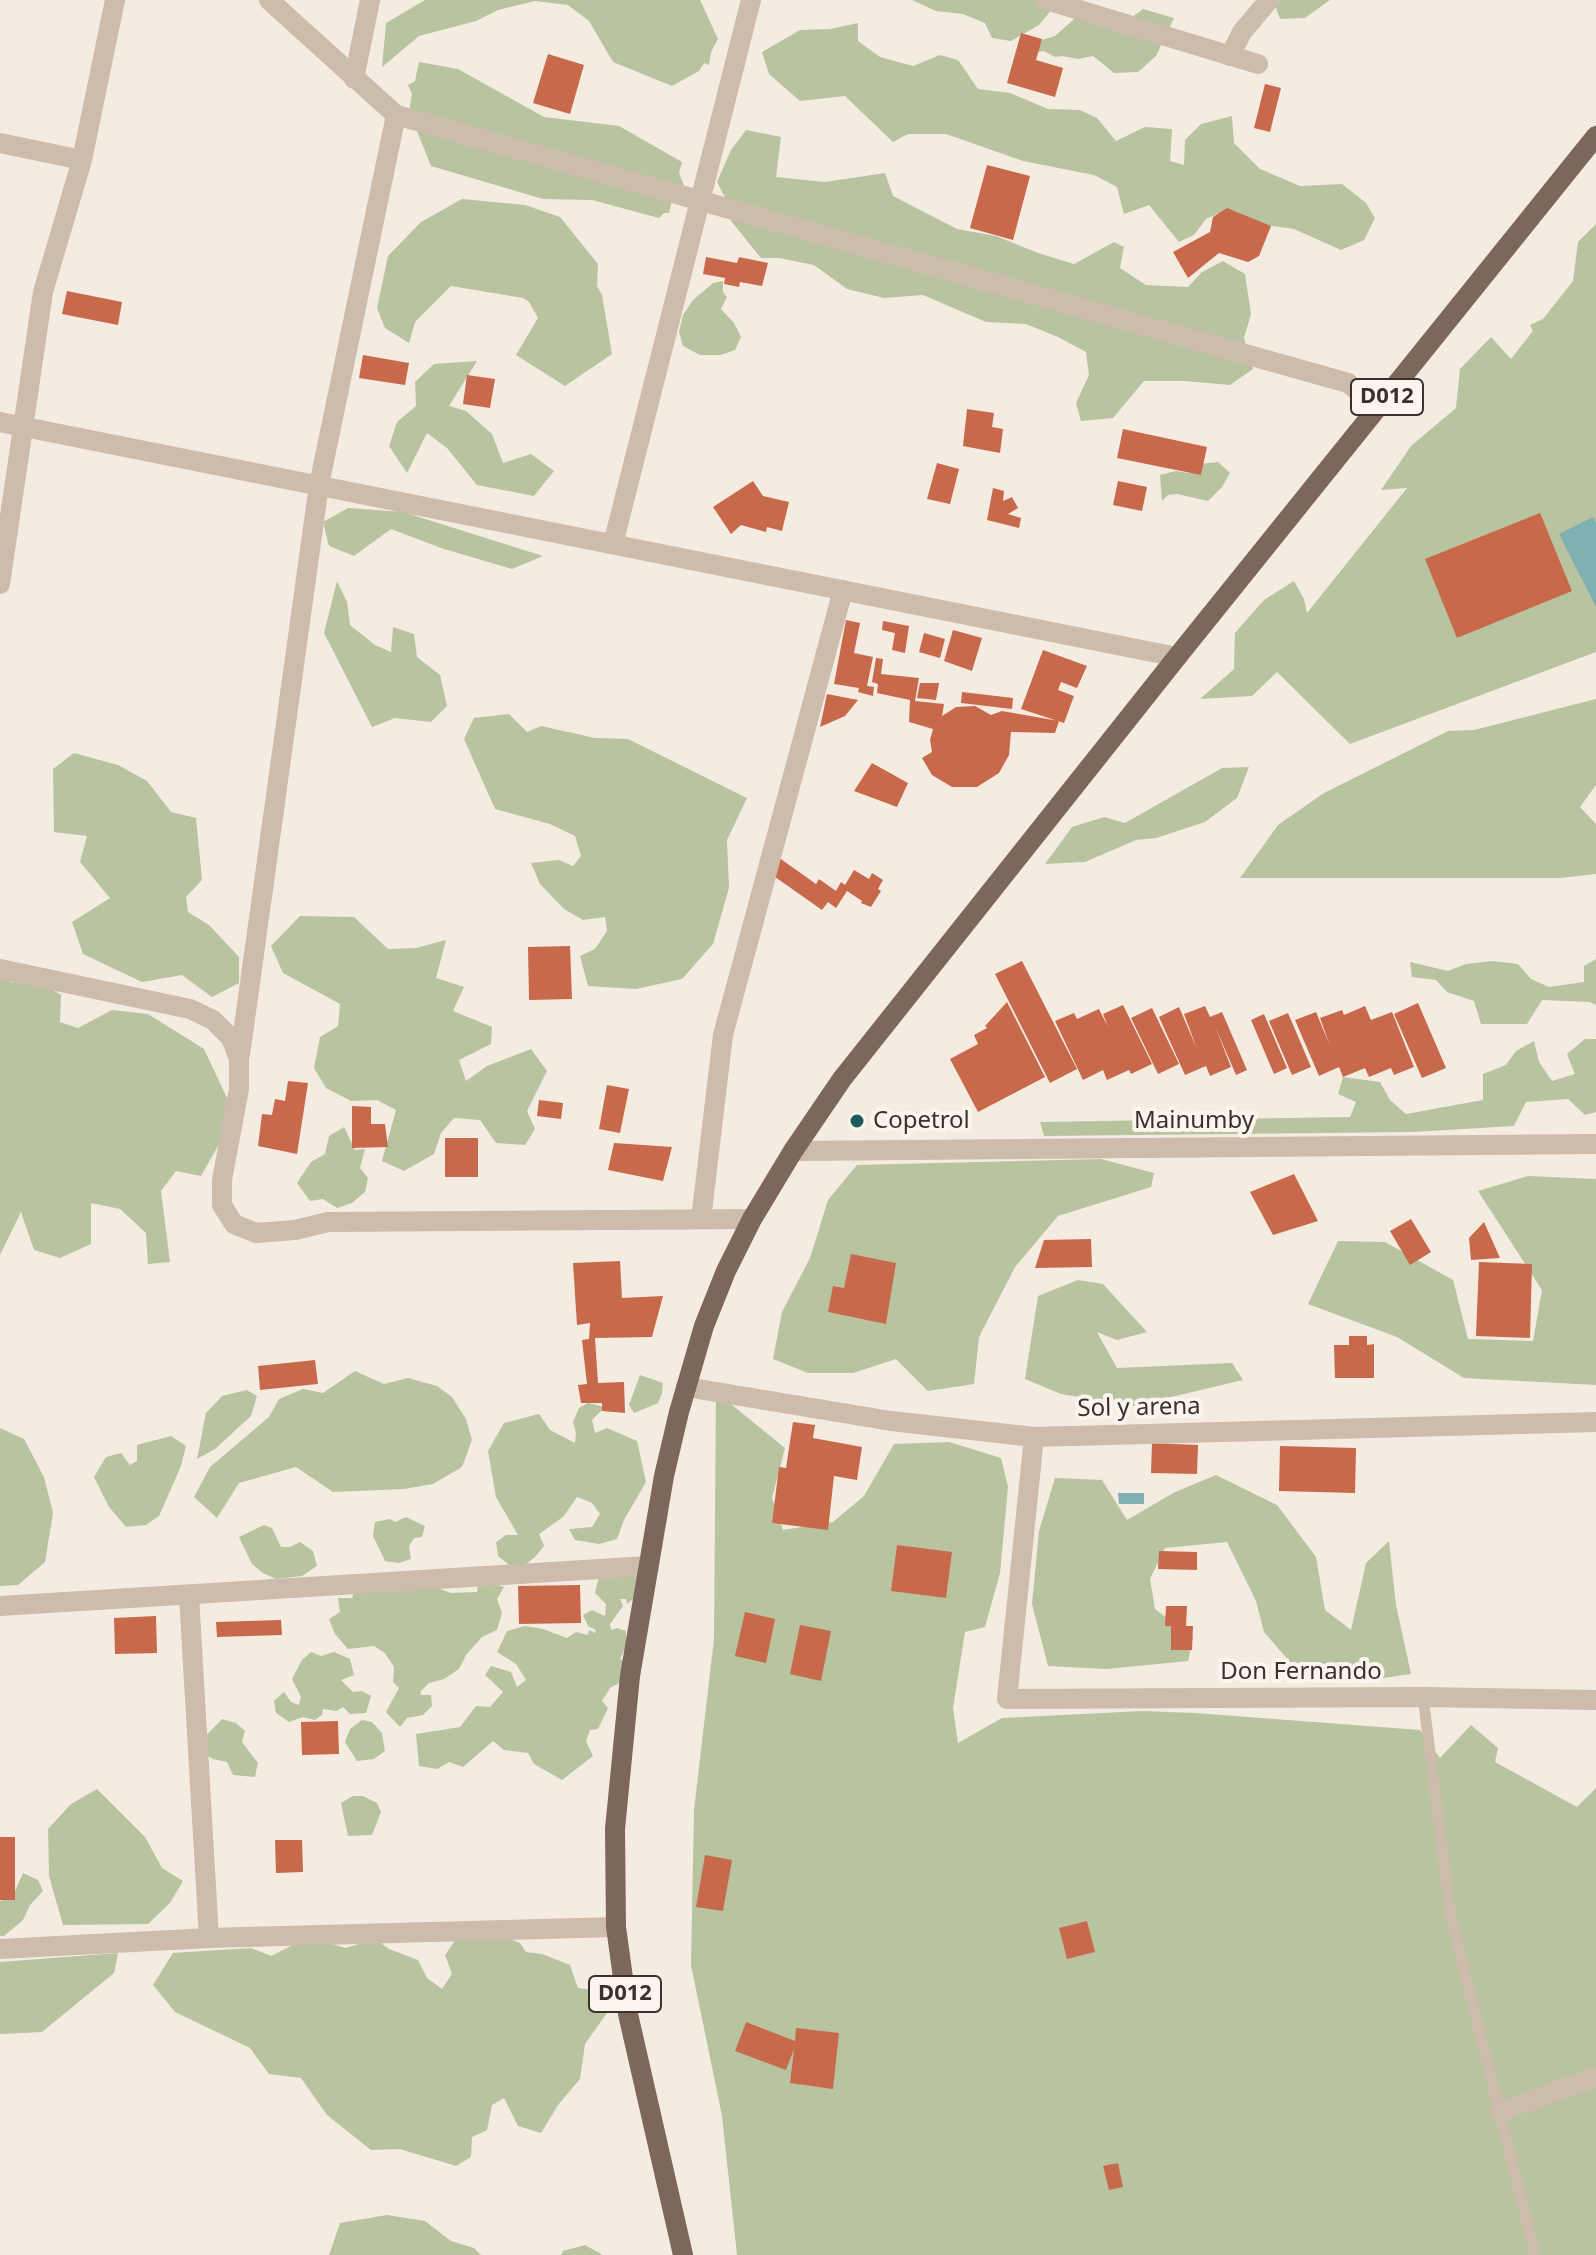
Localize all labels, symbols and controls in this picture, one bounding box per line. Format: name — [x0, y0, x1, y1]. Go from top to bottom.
road number: D012 — [1351, 379, 1423, 415]
place label: Copetrol — [873, 1107, 970, 1135]
street label: Mainumby — [1134, 1107, 1254, 1135]
marker: Copetrol — [848, 1112, 866, 1130]
street label: Sol y arena — [1077, 1393, 1201, 1423]
street label: Don Fernando — [1220, 1658, 1382, 1686]
road number: D012 — [589, 1976, 661, 2012]

